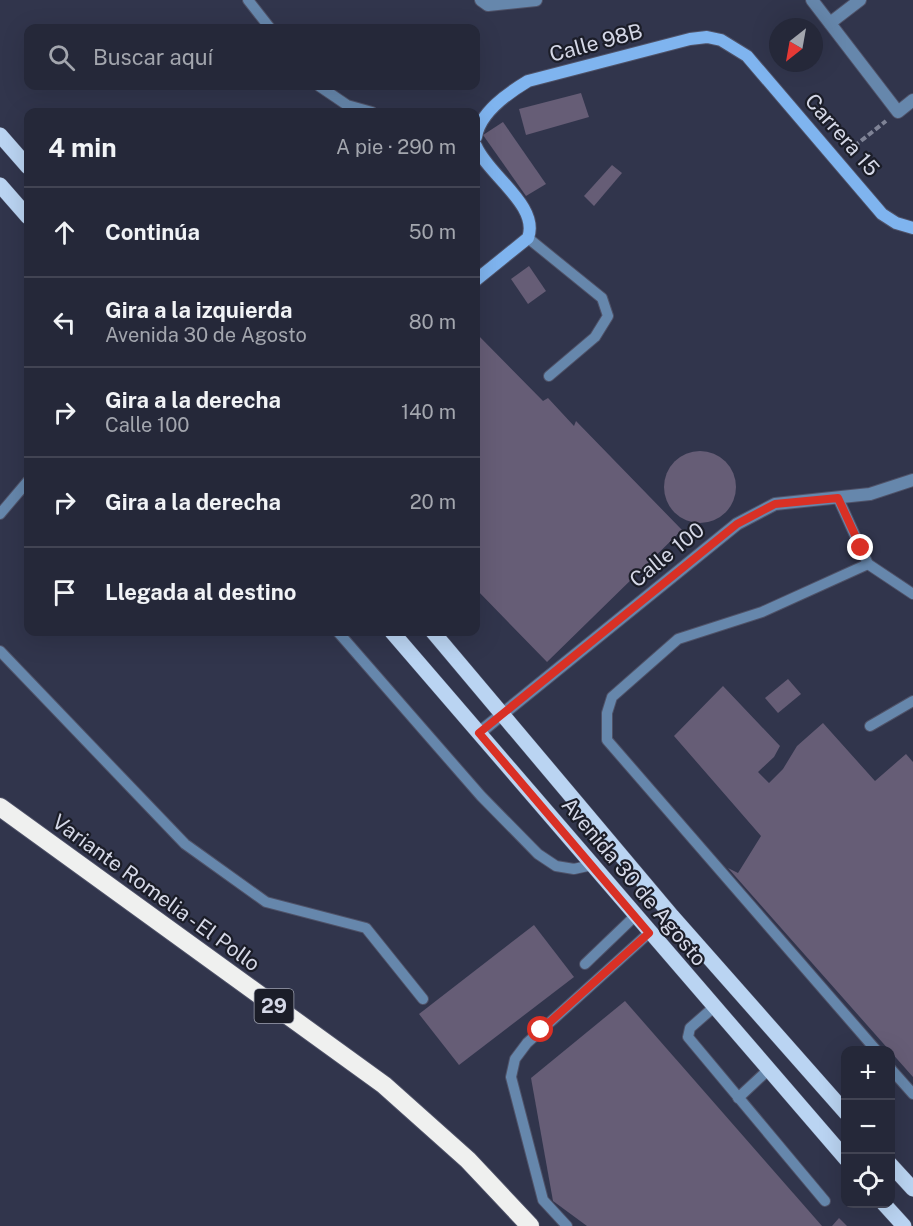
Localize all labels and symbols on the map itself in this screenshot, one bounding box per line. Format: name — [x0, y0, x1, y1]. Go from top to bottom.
street label: Calle 98B — [547, 18, 645, 67]
north arrow — [769, 18, 823, 72]
street label: Carrera 15 — [800, 88, 885, 181]
street label: Calle 100 — [624, 517, 709, 592]
route end — [847, 534, 873, 560]
street label: Avenida 30 de Agosto — [557, 792, 712, 971]
street label: Variante Romelia - El Pollo — [48, 809, 265, 976]
road number: 29 — [254, 989, 294, 1023]
route start — [527, 1016, 553, 1042]

